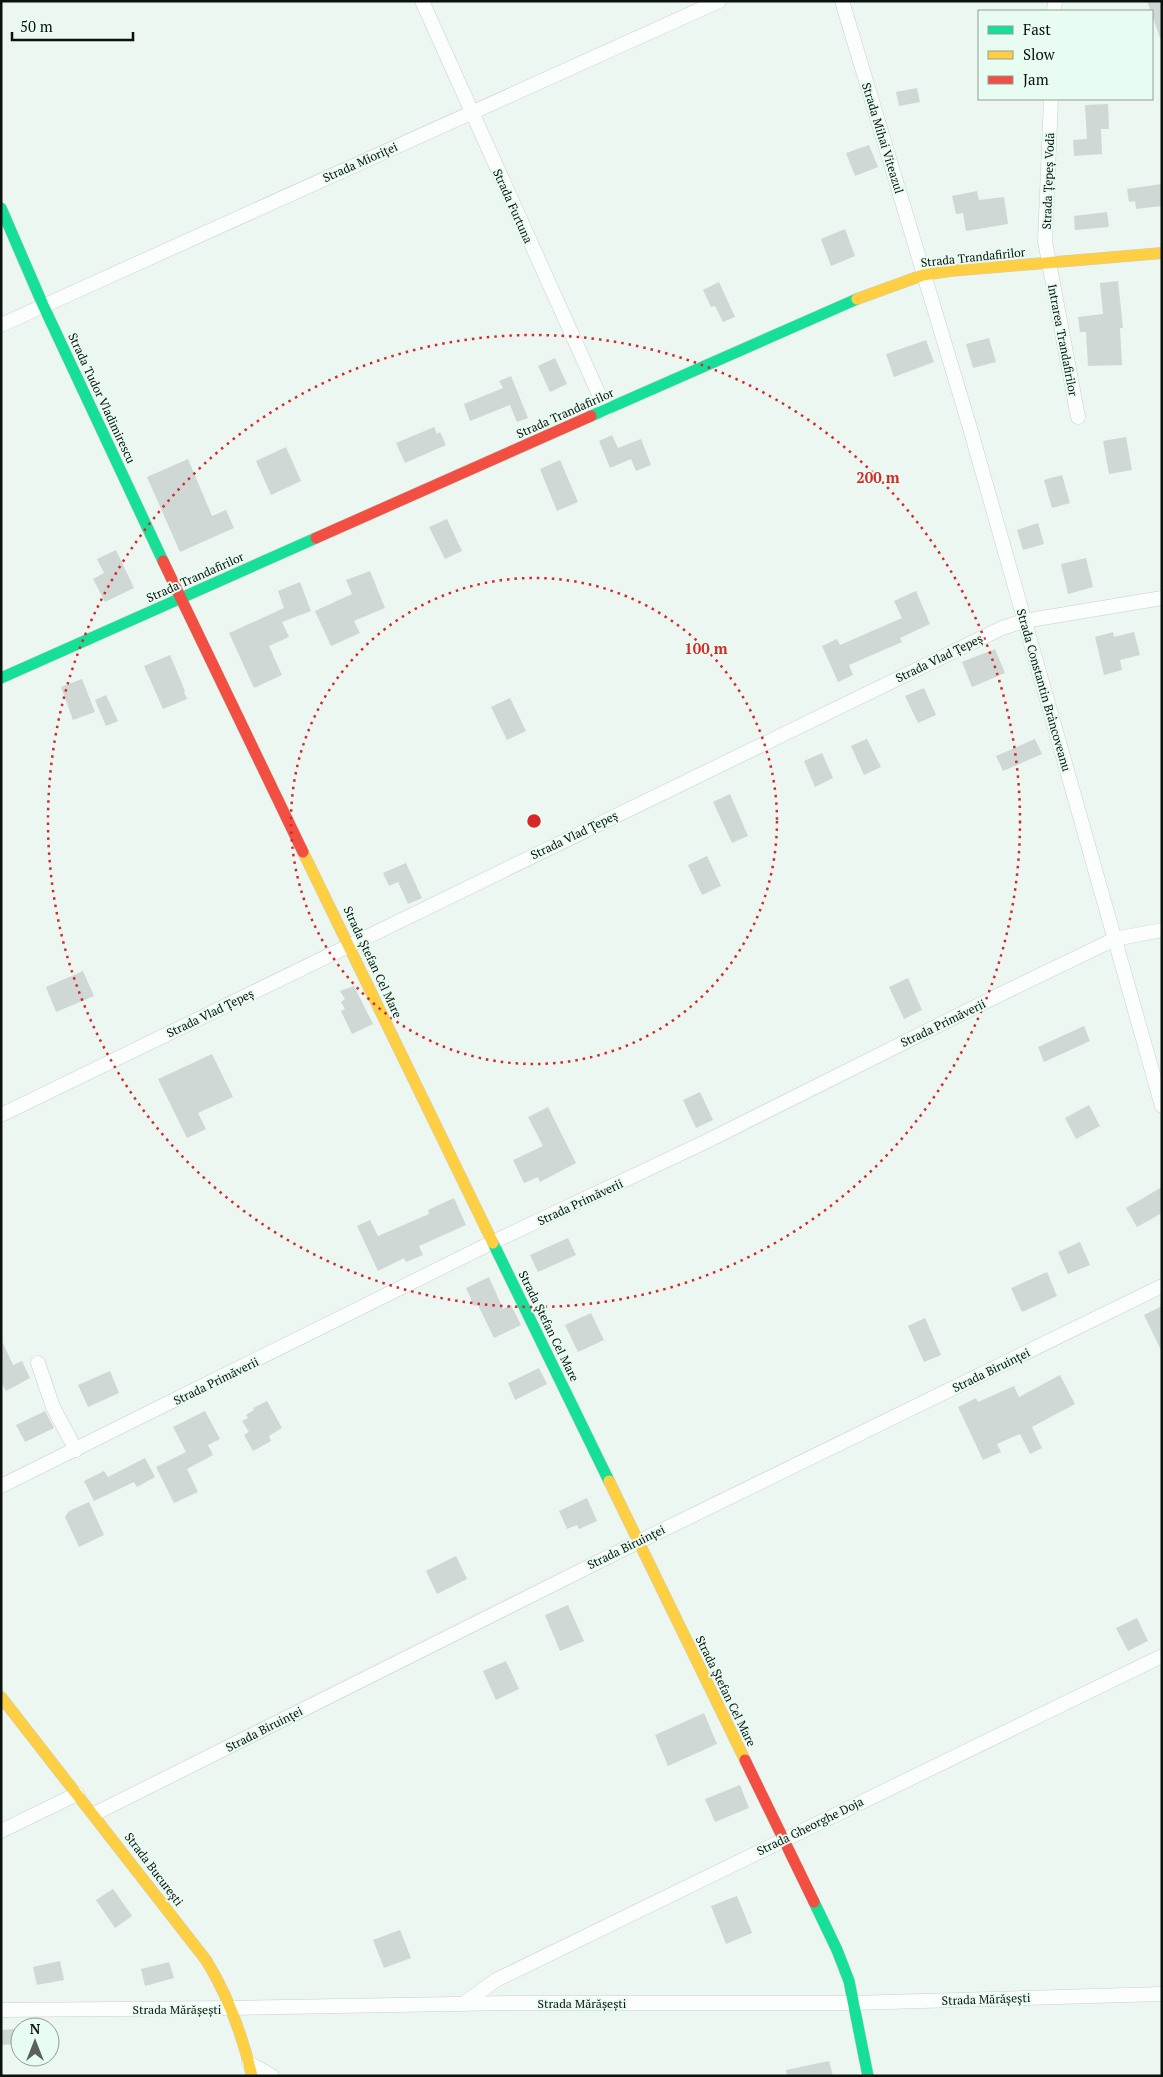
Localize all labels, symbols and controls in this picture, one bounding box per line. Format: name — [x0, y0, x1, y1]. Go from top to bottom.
scale bar — [12, 10, 134, 42]
legend — [978, 10, 1153, 100]
text: 50 m — [20, 16, 53, 36]
text: Fast — [1023, 19, 1051, 39]
text: Slow — [1023, 44, 1056, 64]
text: Jam — [1023, 69, 1049, 89]
street label: Strada Mihai Viteazul — [859, 81, 907, 196]
street label: Strada Țepeș Vodă — [1039, 132, 1058, 230]
street label: Strada Mioriței — [320, 139, 400, 186]
street label: Strada Furtuna — [490, 167, 536, 245]
street label: Strada Trandafirilor — [920, 244, 1026, 270]
street label: Intrarea Trandafirilor — [1045, 283, 1081, 398]
street label: Strada Tudor Vladimirescu — [65, 330, 139, 466]
street label: Strada Trandafirilor — [514, 385, 616, 441]
text: 200 m — [856, 467, 900, 487]
street label: Strada Trandafirilor — [144, 549, 246, 605]
street label: Strada Constantin Brâncoveanu — [1014, 607, 1074, 773]
street label: Strada Vlad Țepeș — [893, 630, 985, 686]
text: 100 m — [684, 638, 728, 658]
street label: Strada Vlad Țepeș — [528, 807, 620, 863]
centre of rings — [525, 812, 543, 830]
street label: Strada Ștefan Cel Mare — [340, 904, 405, 1021]
street label: Strada Vlad Țepeș — [164, 985, 256, 1041]
street label: Strada Primăverii — [898, 996, 988, 1050]
street label: Strada Primăverii — [535, 1175, 626, 1228]
street label: Strada Ștefan Cel Mare — [515, 1268, 582, 1384]
street label: Strada Biruinței — [950, 1345, 1033, 1396]
street label: Strada Primăverii — [171, 1354, 261, 1408]
street label: Strada Biruinței — [585, 1522, 668, 1573]
street label: Strada Ștefan Cel Mare — [692, 1633, 759, 1749]
street label: Strada Biruinței — [223, 1703, 306, 1756]
street label: Strada Gheorghe Doja — [754, 1794, 866, 1858]
street label: Strada București — [121, 1829, 187, 1910]
street label: Strada Mărășești — [941, 1990, 1031, 2009]
street label: Strada Mărășești — [538, 1996, 627, 2012]
street label: Strada Mărășești — [133, 2002, 222, 2018]
north arrow — [10, 2017, 60, 2067]
text: N — [30, 2019, 41, 2038]

